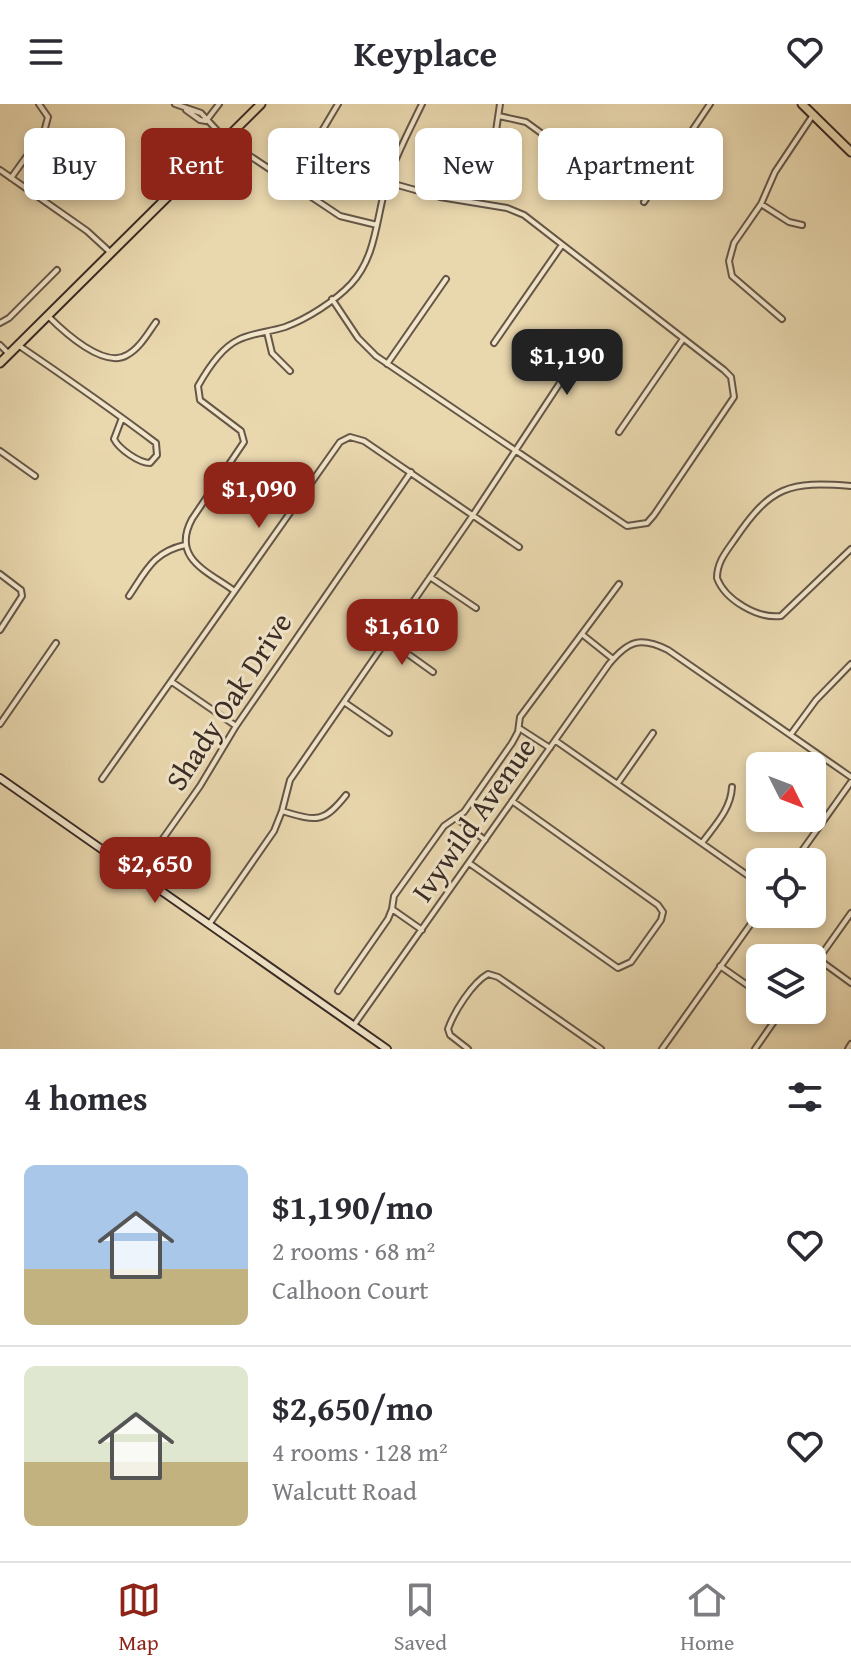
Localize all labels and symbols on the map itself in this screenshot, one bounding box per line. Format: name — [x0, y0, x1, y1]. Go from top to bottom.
pin: $1,190 — [502, 329, 632, 397]
pin: $1,090 — [194, 462, 324, 530]
pin: $1,610 — [337, 599, 467, 667]
street label: Shady Oak Drive — [154, 603, 302, 799]
street label: Ivywild Avenue — [400, 728, 546, 910]
north arrow — [746, 752, 826, 832]
pin: $2,650 — [90, 837, 220, 905]

